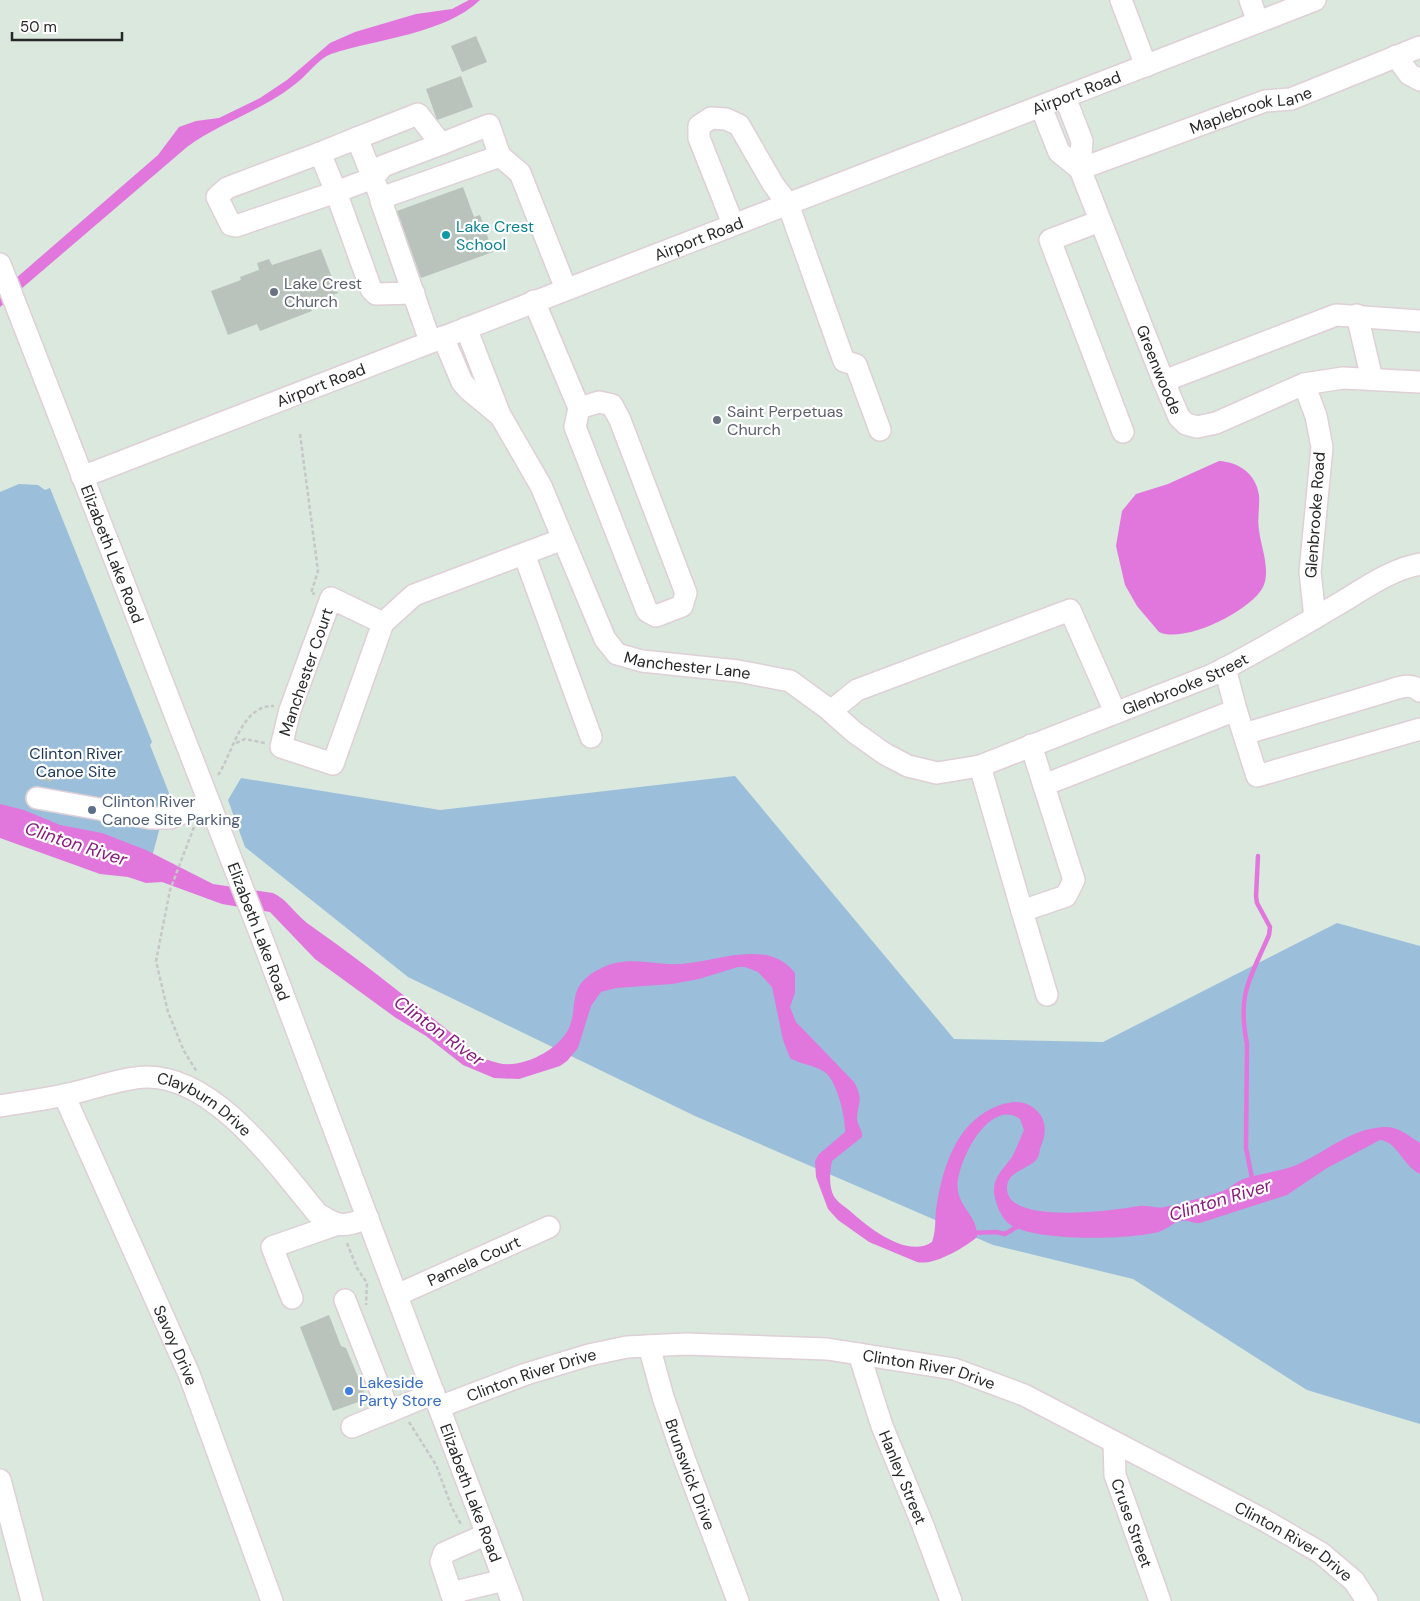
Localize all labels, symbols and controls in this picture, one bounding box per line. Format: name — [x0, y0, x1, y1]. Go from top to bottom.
scale bar — [12, 10, 122, 42]
text: 50 m — [20, 17, 57, 37]
street label: Airport Road — [1029, 66, 1124, 119]
street label: Maplebrook Lane — [1187, 81, 1315, 138]
street label: Airport Road — [651, 212, 746, 265]
place label: Lake Crest School — [456, 216, 534, 255]
marker: Lake Crest School — [440, 229, 452, 241]
place label: Lake Crest Church — [284, 273, 362, 312]
marker: Lake Crest Church — [268, 286, 280, 298]
street label: Greenwoode — [1132, 322, 1187, 418]
street label: Airport Road — [273, 358, 368, 411]
place label: Saint Perpetuas Church — [727, 401, 843, 440]
marker: Saint Perpetuas Church — [711, 414, 723, 426]
street label: Glenbrooke Road — [1300, 451, 1330, 579]
street label: Elizabeth Lake Road — [76, 482, 149, 626]
street label: Manchester Court — [274, 605, 338, 739]
street label: Manchester Lane — [622, 646, 752, 684]
street label: Glenbrooke Street — [1119, 648, 1252, 720]
park label: Clinton River Canoe Site — [29, 743, 123, 782]
place label: Clinton River Canoe Site Parking — [102, 791, 240, 830]
marker: Clinton River Canoe Site Parking — [86, 804, 98, 816]
water label: Clinton River — [22, 816, 131, 872]
street label: Elizabeth Lake Road — [223, 859, 295, 1004]
water label: Clinton River — [389, 990, 490, 1073]
street label: Clayburn Drive — [155, 1067, 256, 1141]
water label: Clinton River — [1166, 1173, 1275, 1227]
street label: Pamela Court — [424, 1231, 524, 1291]
street label: Savoy Drive — [149, 1302, 203, 1388]
street label: Clinton River Drive — [463, 1343, 598, 1406]
street label: Clinton River Drive — [861, 1344, 998, 1394]
place label: Lakeside Party Store — [359, 1372, 441, 1411]
marker: Lakeside Party Store — [343, 1385, 355, 1397]
street label: Brunswick Drive — [661, 1416, 721, 1533]
street label: Elizabeth Lake Road — [435, 1421, 507, 1565]
street label: Hanley Street — [874, 1427, 932, 1527]
street label: Cruse Street — [1107, 1476, 1158, 1571]
street label: Clinton River Drive — [1231, 1496, 1357, 1586]

